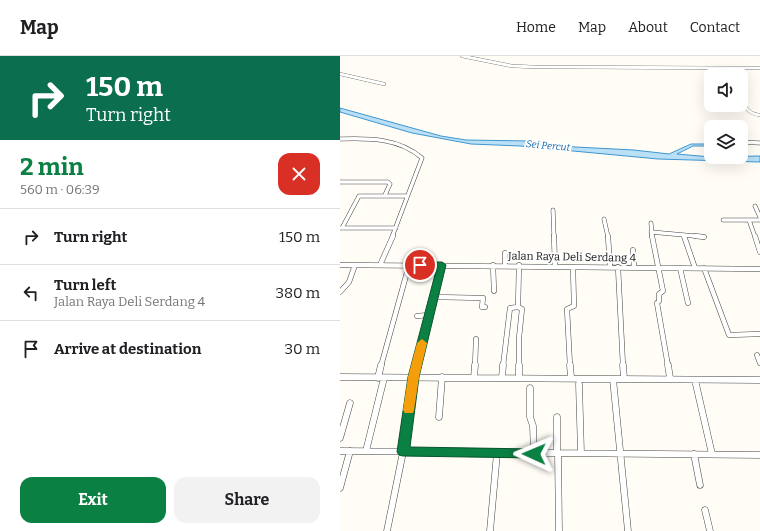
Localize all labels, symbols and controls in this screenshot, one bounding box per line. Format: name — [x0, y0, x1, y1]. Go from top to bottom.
text: Map — [20, 16, 59, 39]
text: Home — [516, 19, 556, 36]
text: Map — [578, 19, 606, 36]
text: About — [628, 19, 668, 36]
text: Contact — [690, 19, 740, 36]
map controls — [704, 68, 748, 164]
button: sound — [704, 68, 748, 112]
text: 150 m — [86, 70, 163, 103]
icon: right — [20, 72, 72, 124]
text: Turn right — [86, 104, 171, 126]
button: layers — [704, 120, 748, 164]
water label: Sei Percut — [525, 138, 571, 154]
text: 2 min — [20, 153, 84, 181]
button: close — [278, 153, 320, 195]
text: 560 m · 06:39 — [20, 182, 100, 197]
icon: right — [20, 226, 42, 248]
text: Turn right — [54, 228, 127, 246]
text: 150 m — [279, 228, 320, 246]
pin — [403, 248, 437, 282]
street label: Jalan Raya Deli Serdang 4 — [507, 249, 637, 265]
icon: arrive — [409, 254, 431, 276]
text: Turn left — [54, 276, 116, 294]
icon: left — [20, 282, 42, 304]
text: 380 m — [276, 284, 320, 302]
text: Jalan Raya Deli Serdang 4 — [54, 294, 205, 309]
icon: arrive — [20, 338, 42, 360]
text: Arrive at destination — [54, 340, 201, 358]
text: 30 m — [285, 340, 320, 358]
position arrow — [513, 433, 555, 475]
button: Exit — [20, 477, 166, 523]
button: Share — [174, 477, 320, 523]

